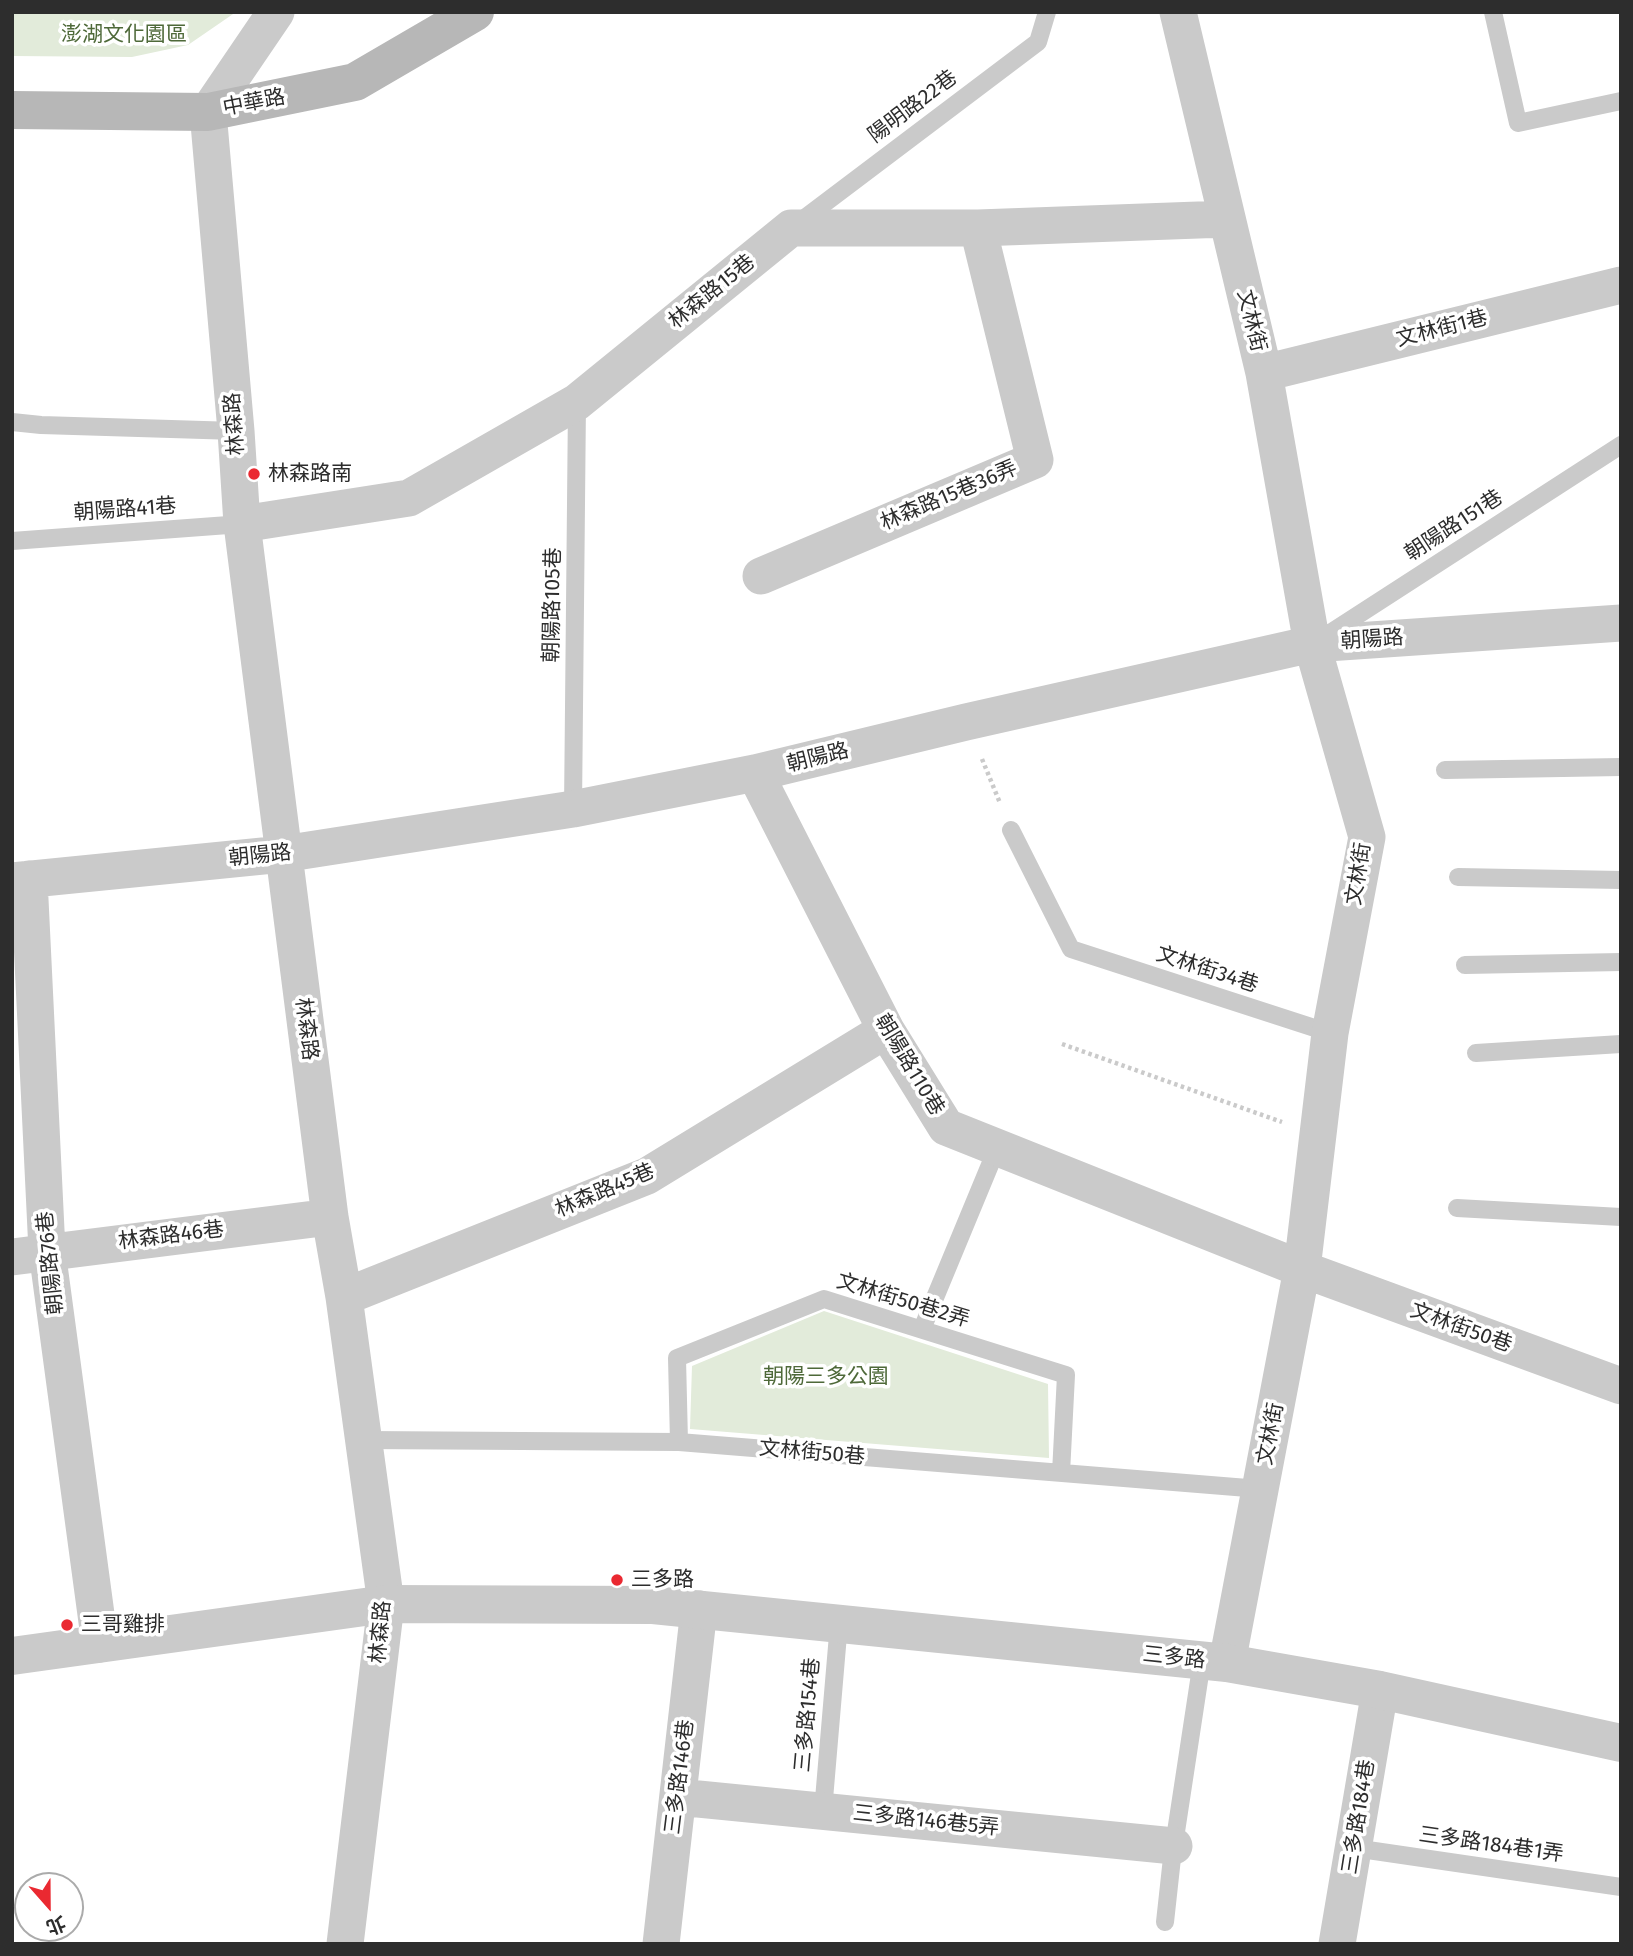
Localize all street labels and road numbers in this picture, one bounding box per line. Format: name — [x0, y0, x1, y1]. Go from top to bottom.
street label: 陽明路22巷 — [864, 65, 962, 149]
street label: 中華路 — [221, 85, 287, 121]
street label: 林森路15巷 — [664, 250, 760, 334]
street label: 文林街 — [1231, 287, 1271, 355]
street label: 文林街1巷 — [1394, 306, 1490, 352]
street label: 林森路 — [220, 392, 250, 456]
street label: 林森路15巷36弄 — [877, 456, 1021, 536]
street label: 朝陽路151巷 — [1400, 485, 1508, 567]
street label: 朝陽路41巷 — [73, 494, 177, 526]
street label: 朝陽路105巷 — [539, 547, 567, 663]
street label: 朝陽路 — [1340, 625, 1404, 655]
street label: 朝陽路 — [784, 738, 852, 778]
street label: 朝陽路 — [227, 840, 293, 872]
street label: 文林街 — [1342, 841, 1376, 907]
street label: 文林街34巷 — [1153, 942, 1261, 998]
street label: 林森路 — [290, 996, 322, 1062]
street label: 朝陽路110巷 — [869, 1010, 949, 1120]
street label: 林森路45巷 — [552, 1159, 658, 1223]
street label: 朝陽路76巷 — [33, 1210, 69, 1316]
street label: 林森路46巷 — [117, 1217, 225, 1255]
street label: 文林街50巷2弄 — [834, 1269, 972, 1333]
street label: 文林街50巷 — [1407, 1298, 1515, 1358]
street label: 文林街 — [1253, 1401, 1289, 1467]
street label: 文林街50巷 — [758, 1436, 866, 1470]
street label: 林森路 — [366, 1600, 396, 1664]
street label: 三多路 — [1141, 1642, 1207, 1674]
street label: 三多路154巷 — [790, 1657, 826, 1773]
street label: 三多路146巷 — [660, 1718, 700, 1836]
street label: 三多路184巷 — [1337, 1758, 1381, 1876]
street label: 三多路146巷5弄 — [852, 1801, 1000, 1841]
street label: 三多路184巷1弄 — [1417, 1822, 1565, 1868]

